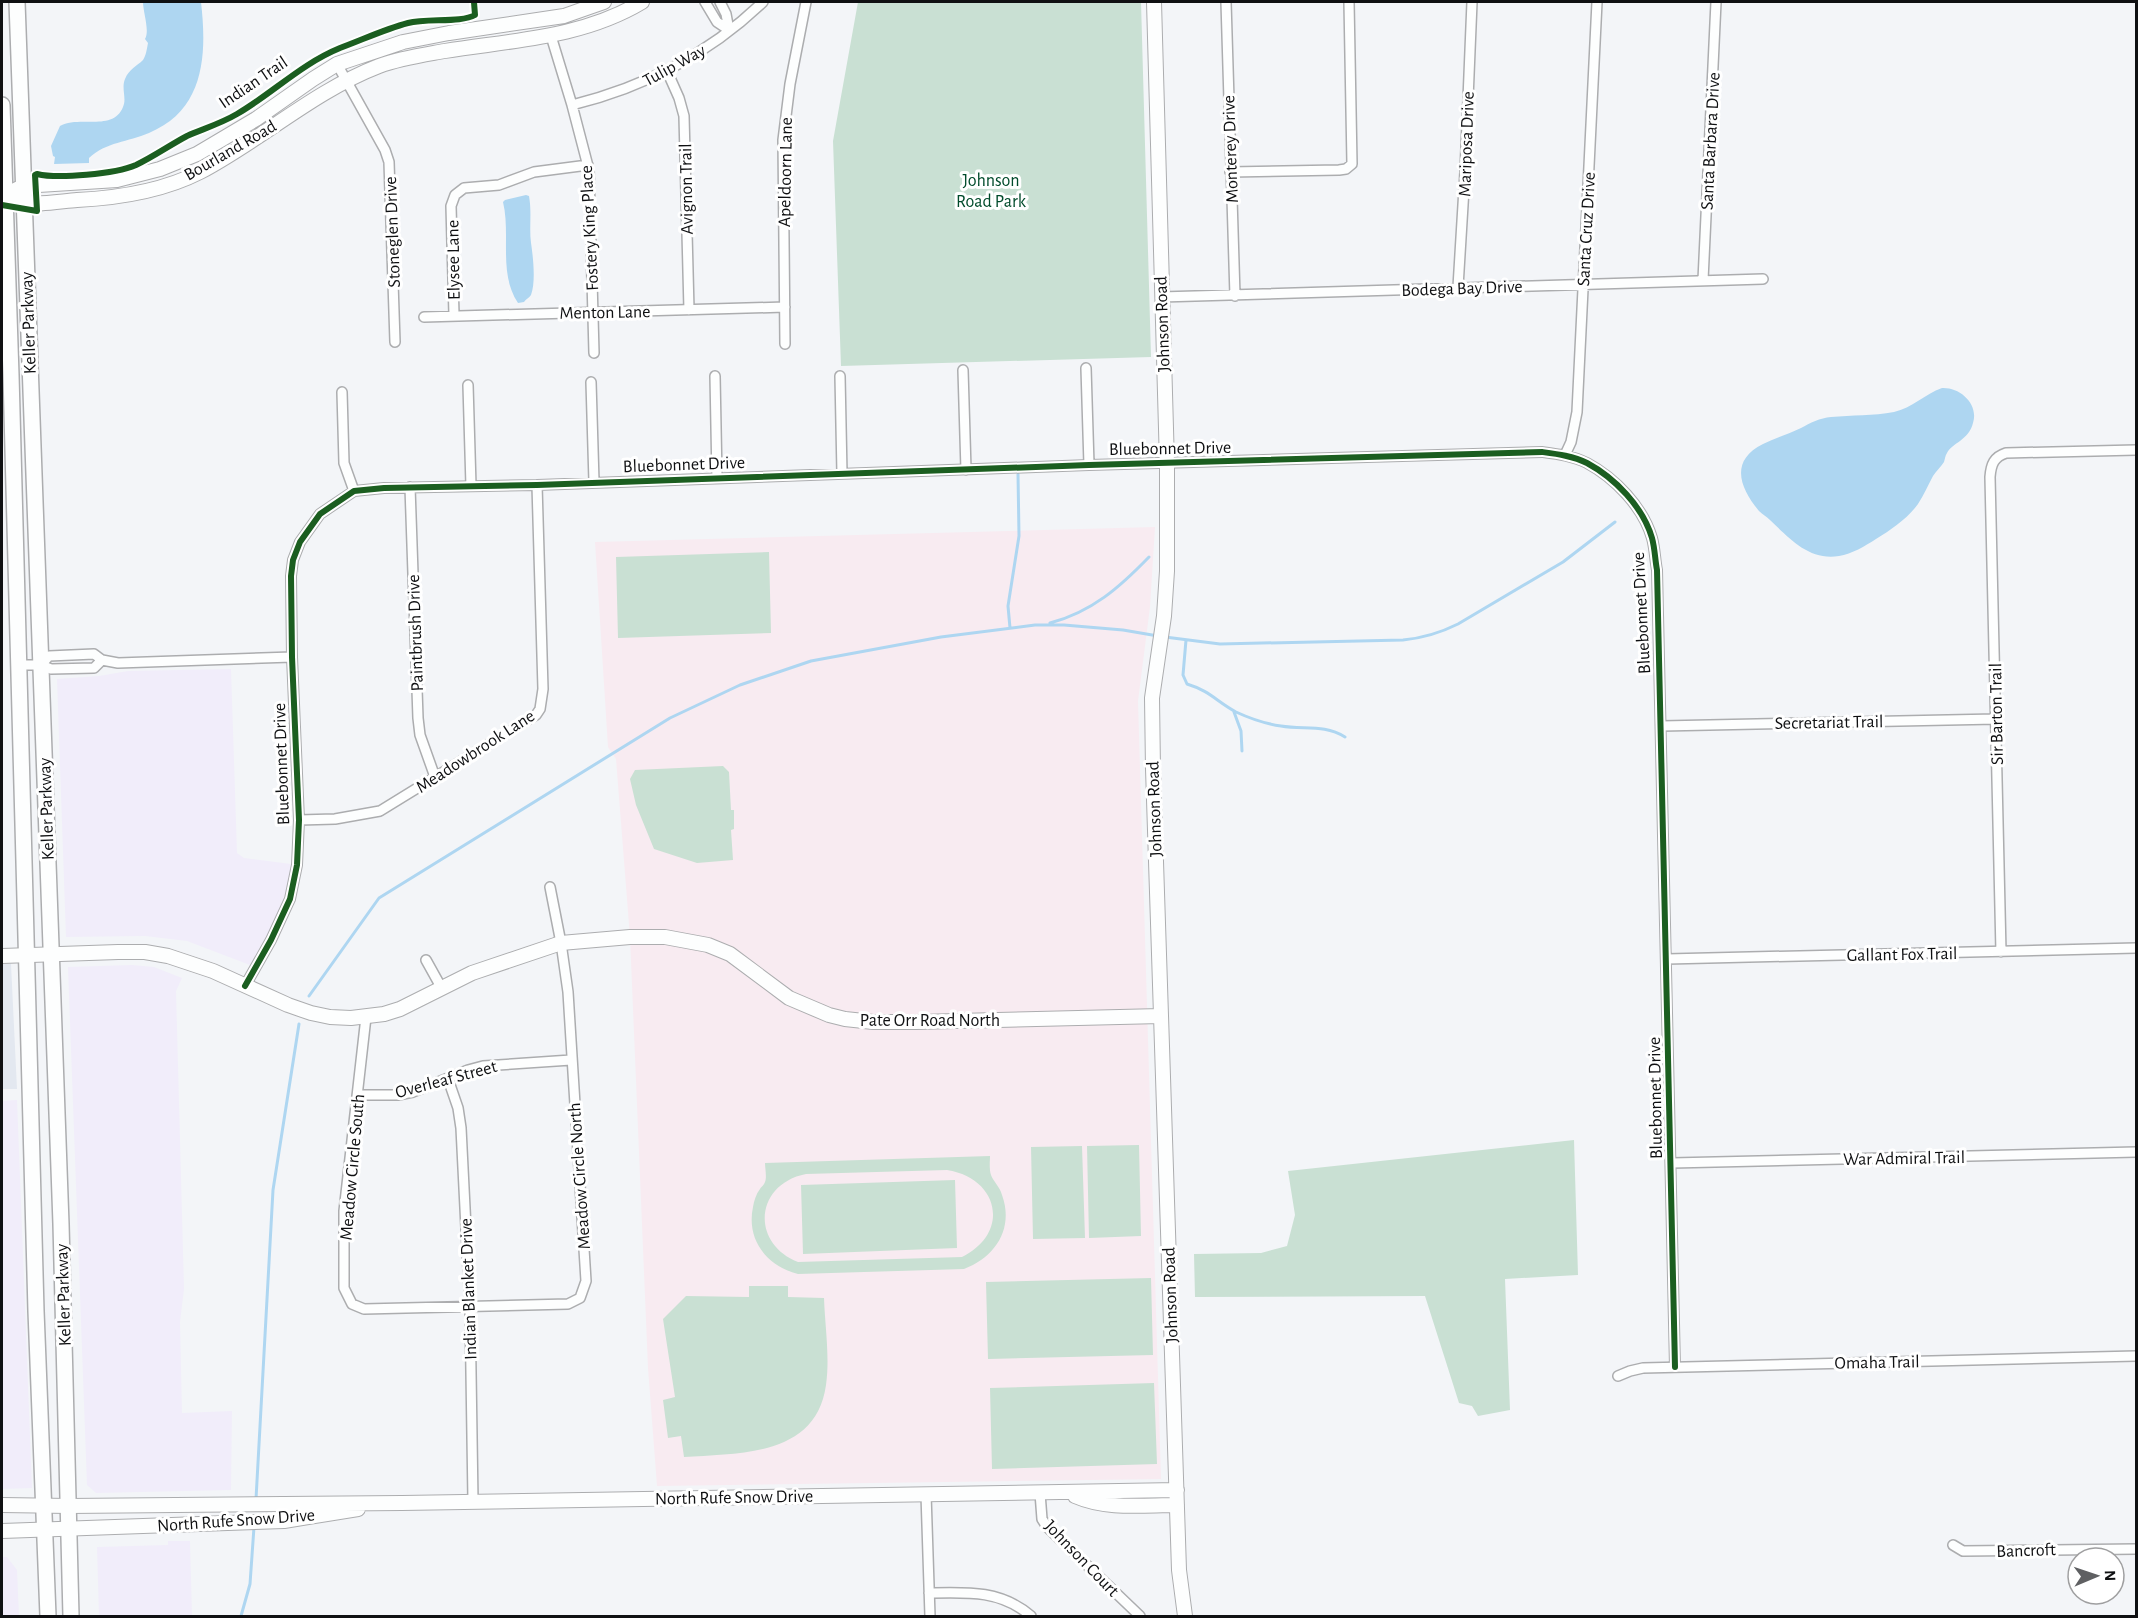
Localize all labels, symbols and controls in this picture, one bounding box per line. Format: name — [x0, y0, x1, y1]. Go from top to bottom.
street label: Tulip Way — [640, 41, 709, 90]
street label: Indian Trail — [216, 53, 291, 112]
street label: Santa Barbara Drive — [1698, 72, 1724, 210]
street label: Mariposa Drive — [1456, 91, 1478, 197]
street label: Monterey Drive — [1220, 95, 1242, 203]
street label: Bourland Road — [181, 117, 280, 184]
street label: Apeldoorn Lane — [776, 117, 796, 227]
street label: Avignon Trail — [677, 143, 697, 235]
street label: Fostery King Place — [578, 165, 602, 291]
street label: Santa Cruz Drive — [1575, 171, 1599, 287]
park label: Johnson Road Park — [956, 172, 1027, 211]
street label: Stoneglen Drive — [382, 176, 404, 288]
street label: Elysee Lane — [444, 220, 464, 300]
street label: Keller Parkway — [18, 271, 40, 374]
street label: Johnson Road — [1152, 276, 1174, 372]
street label: Bodega Bay Drive — [1401, 278, 1523, 300]
street label: Menton Lane — [559, 303, 651, 323]
street label: Bluebonnet Drive — [1109, 439, 1231, 459]
street label: Bluebonnet Drive — [623, 454, 745, 476]
street label: Bluebonnet Drive — [1630, 551, 1654, 674]
street label: Paintbrush Drive — [405, 574, 427, 692]
street label: Sir Barton Trail — [1987, 663, 2007, 765]
street label: Bluebonnet Drive — [271, 703, 293, 825]
street label: Meadowbrook Lane — [413, 707, 538, 797]
street label: Secretariat Trail — [1774, 713, 1884, 733]
street label: Keller Parkway — [36, 757, 58, 860]
street label: Johnson Road — [1144, 761, 1166, 857]
street label: Gallant Fox Trail — [1846, 945, 1958, 965]
street label: Pate Orr Road North — [860, 1012, 1000, 1030]
street label: Bluebonnet Drive — [1646, 1037, 1666, 1159]
street label: Overleaf Street — [393, 1058, 499, 1102]
street label: Meadow Circle South — [338, 1093, 368, 1241]
street label: Meadow Circle North — [566, 1102, 594, 1250]
street label: War Admiral Trail — [1843, 1149, 1965, 1169]
street label: Indian Blanket Drive — [458, 1218, 480, 1360]
street label: Keller Parkway — [53, 1243, 75, 1346]
street label: Johnson Road — [1160, 1247, 1182, 1343]
street label: Omaha Trail — [1834, 1353, 1920, 1373]
street label: North Rufe Snow Drive — [655, 1488, 813, 1508]
street label: North Rufe Snow Drive — [157, 1507, 316, 1535]
street label: Johnson Court — [1041, 1517, 1122, 1601]
street label: Bancroft — [1996, 1541, 2056, 1561]
north arrow — [2066, 1546, 2126, 1606]
text: N — [2102, 1570, 2118, 1581]

